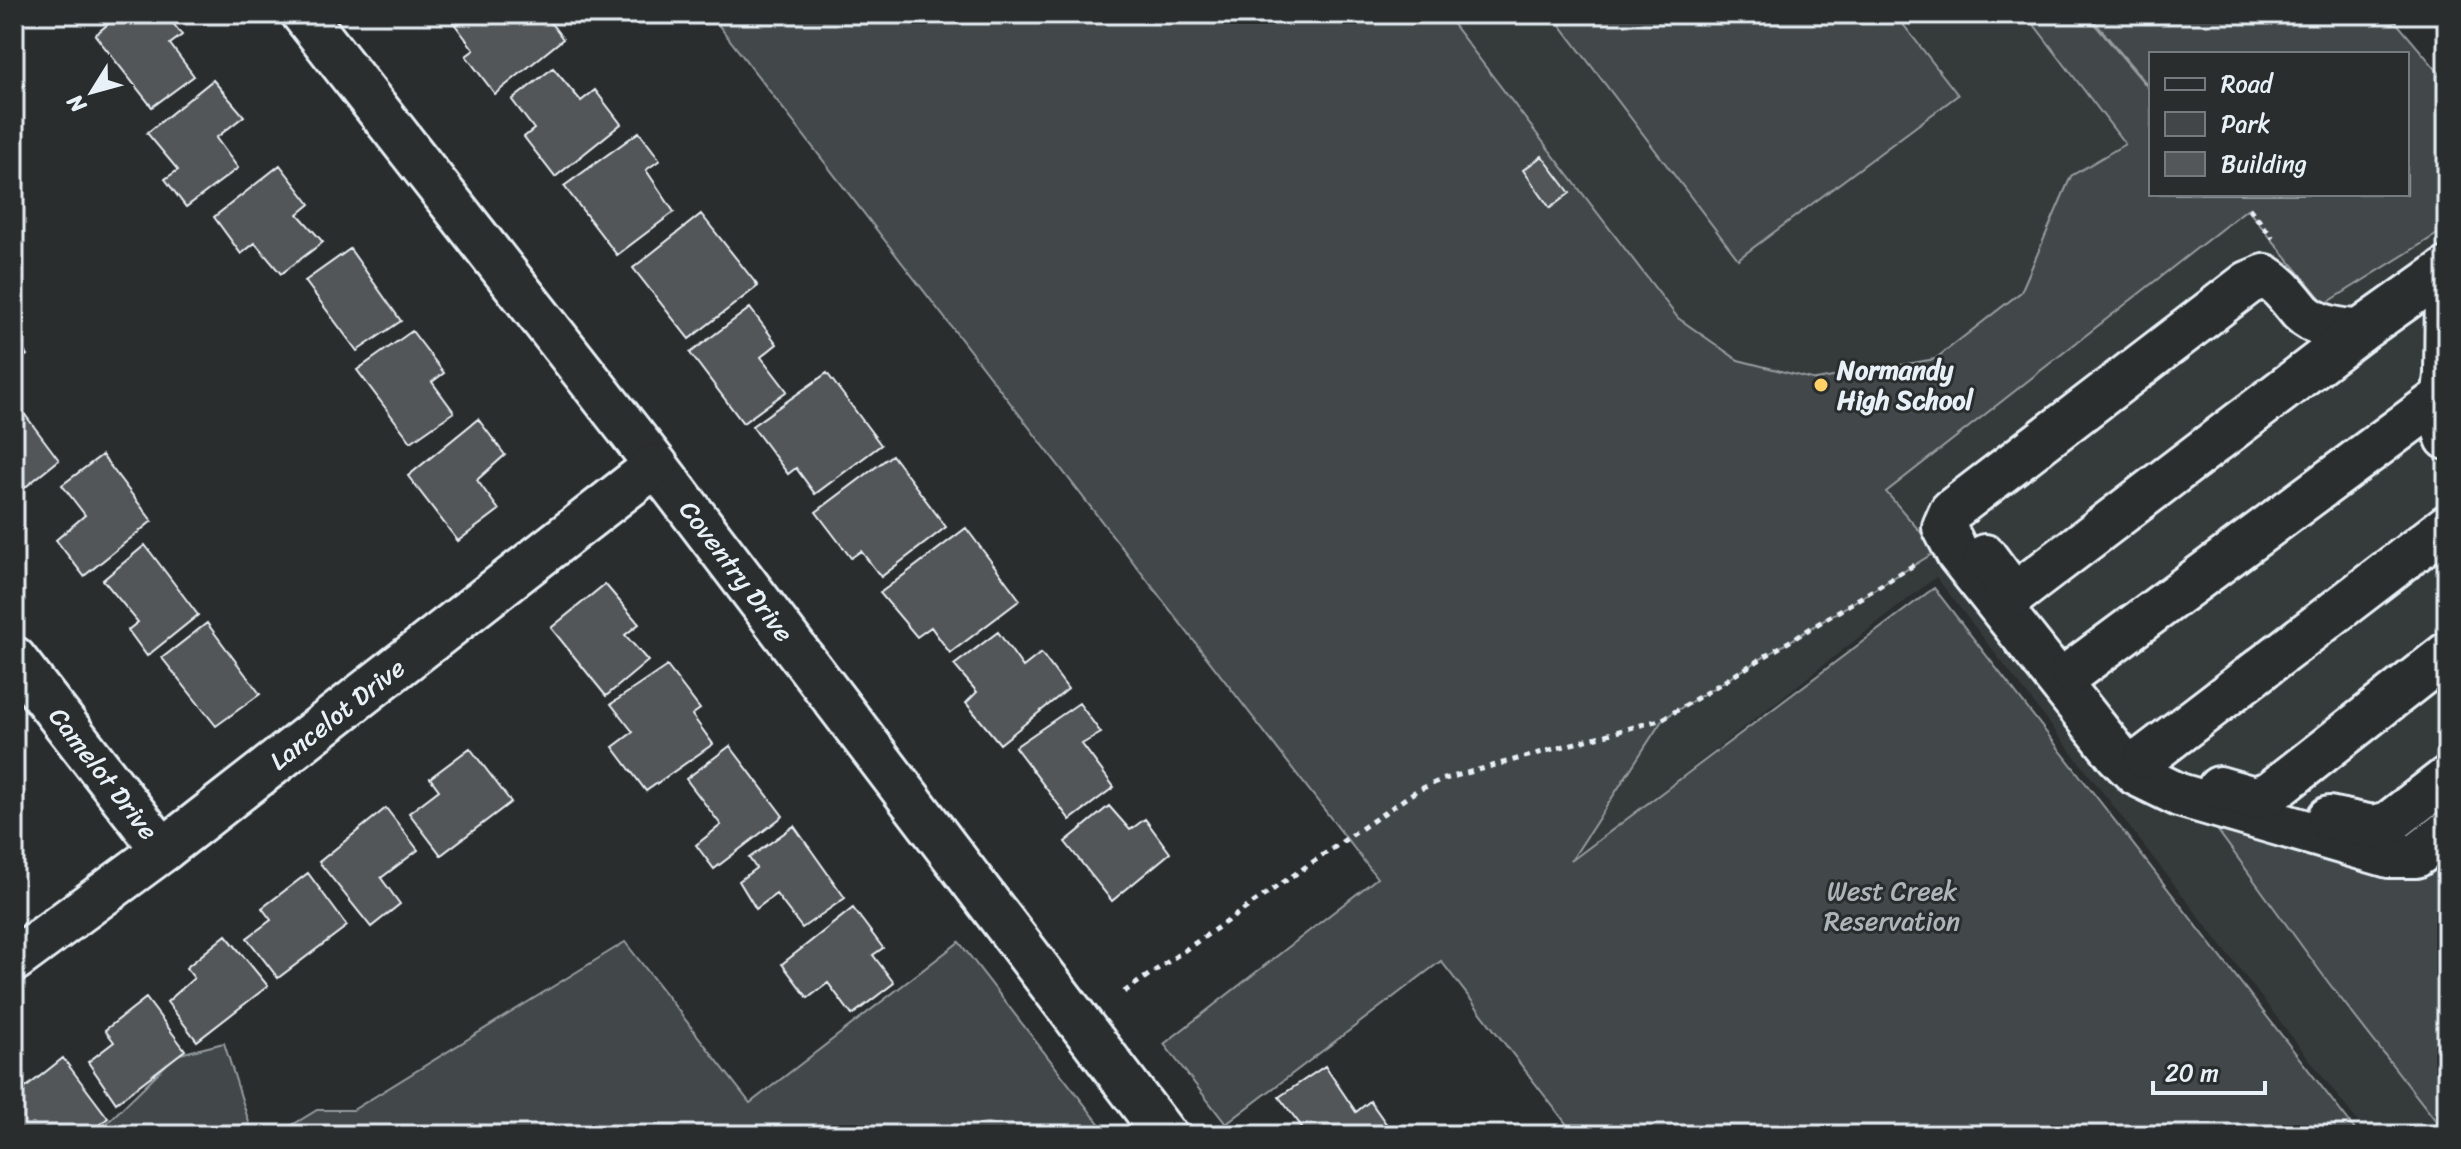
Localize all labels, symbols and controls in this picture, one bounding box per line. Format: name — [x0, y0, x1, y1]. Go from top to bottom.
north arrow — [52, 52, 132, 132]
legend — [2149, 52, 2409, 196]
text: Road — [2221, 63, 2275, 105]
text: N — [56, 85, 97, 122]
text: Park — [2221, 103, 2270, 145]
text: Building — [2221, 143, 2307, 185]
place label: Normandy High School — [1836, 347, 1974, 423]
marker: Normandy High School — [1812, 376, 1830, 394]
street label: Coventry Drive — [667, 490, 806, 652]
street label: Lancelot Drive — [259, 646, 415, 782]
street label: Camelot Drive — [37, 696, 170, 850]
park label: West Creek Reservation — [1824, 868, 1960, 944]
scale bar — [2153, 1045, 2265, 1095]
text: 20 m — [2165, 1052, 2219, 1094]

